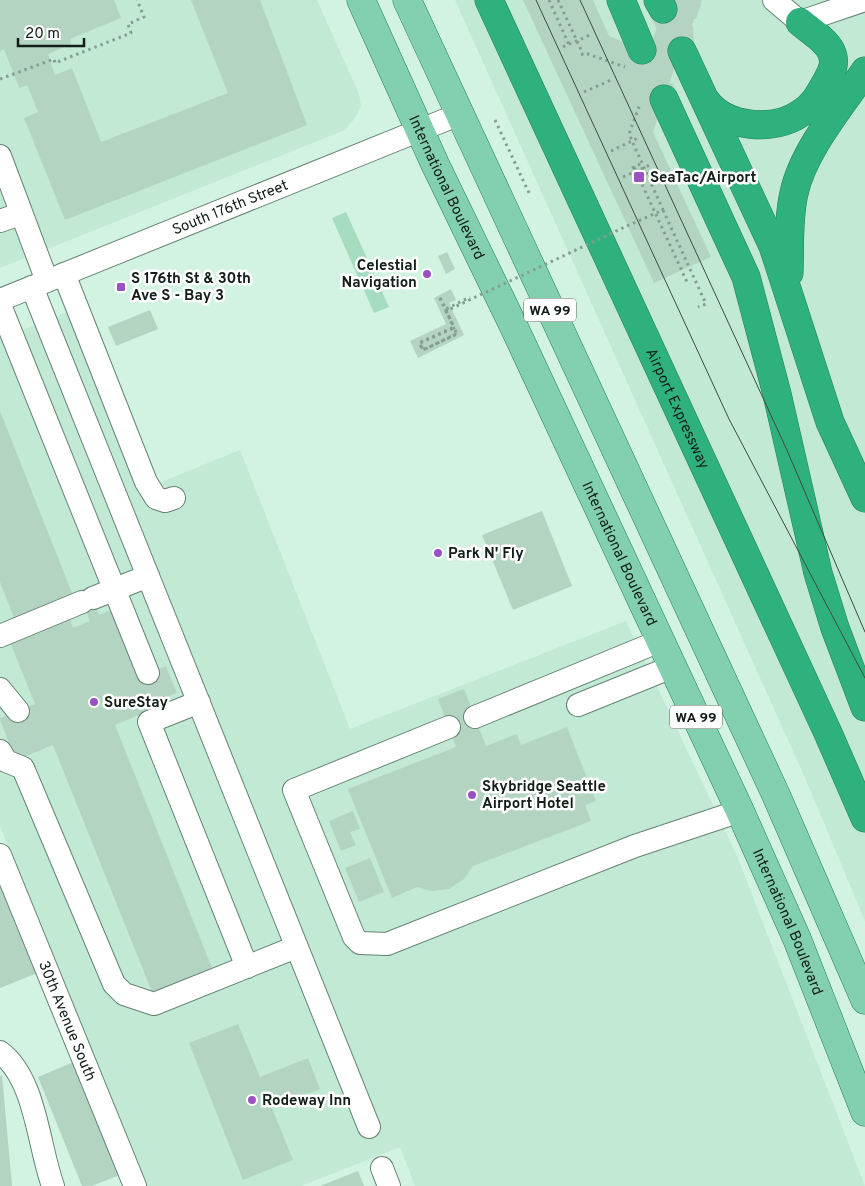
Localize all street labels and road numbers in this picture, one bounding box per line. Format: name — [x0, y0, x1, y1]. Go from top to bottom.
street label: International Boulevard — [403, 113, 488, 263]
street label: South 176th Street — [170, 177, 291, 240]
road number: WA 99 — [524, 298, 576, 322]
street label: Airport Expressway — [640, 346, 713, 473]
street label: International Boulevard — [576, 479, 660, 629]
road number: WA 99 — [670, 706, 722, 729]
street label: International Boulevard — [747, 846, 826, 998]
street label: 30th Avenue South — [33, 958, 99, 1084]

